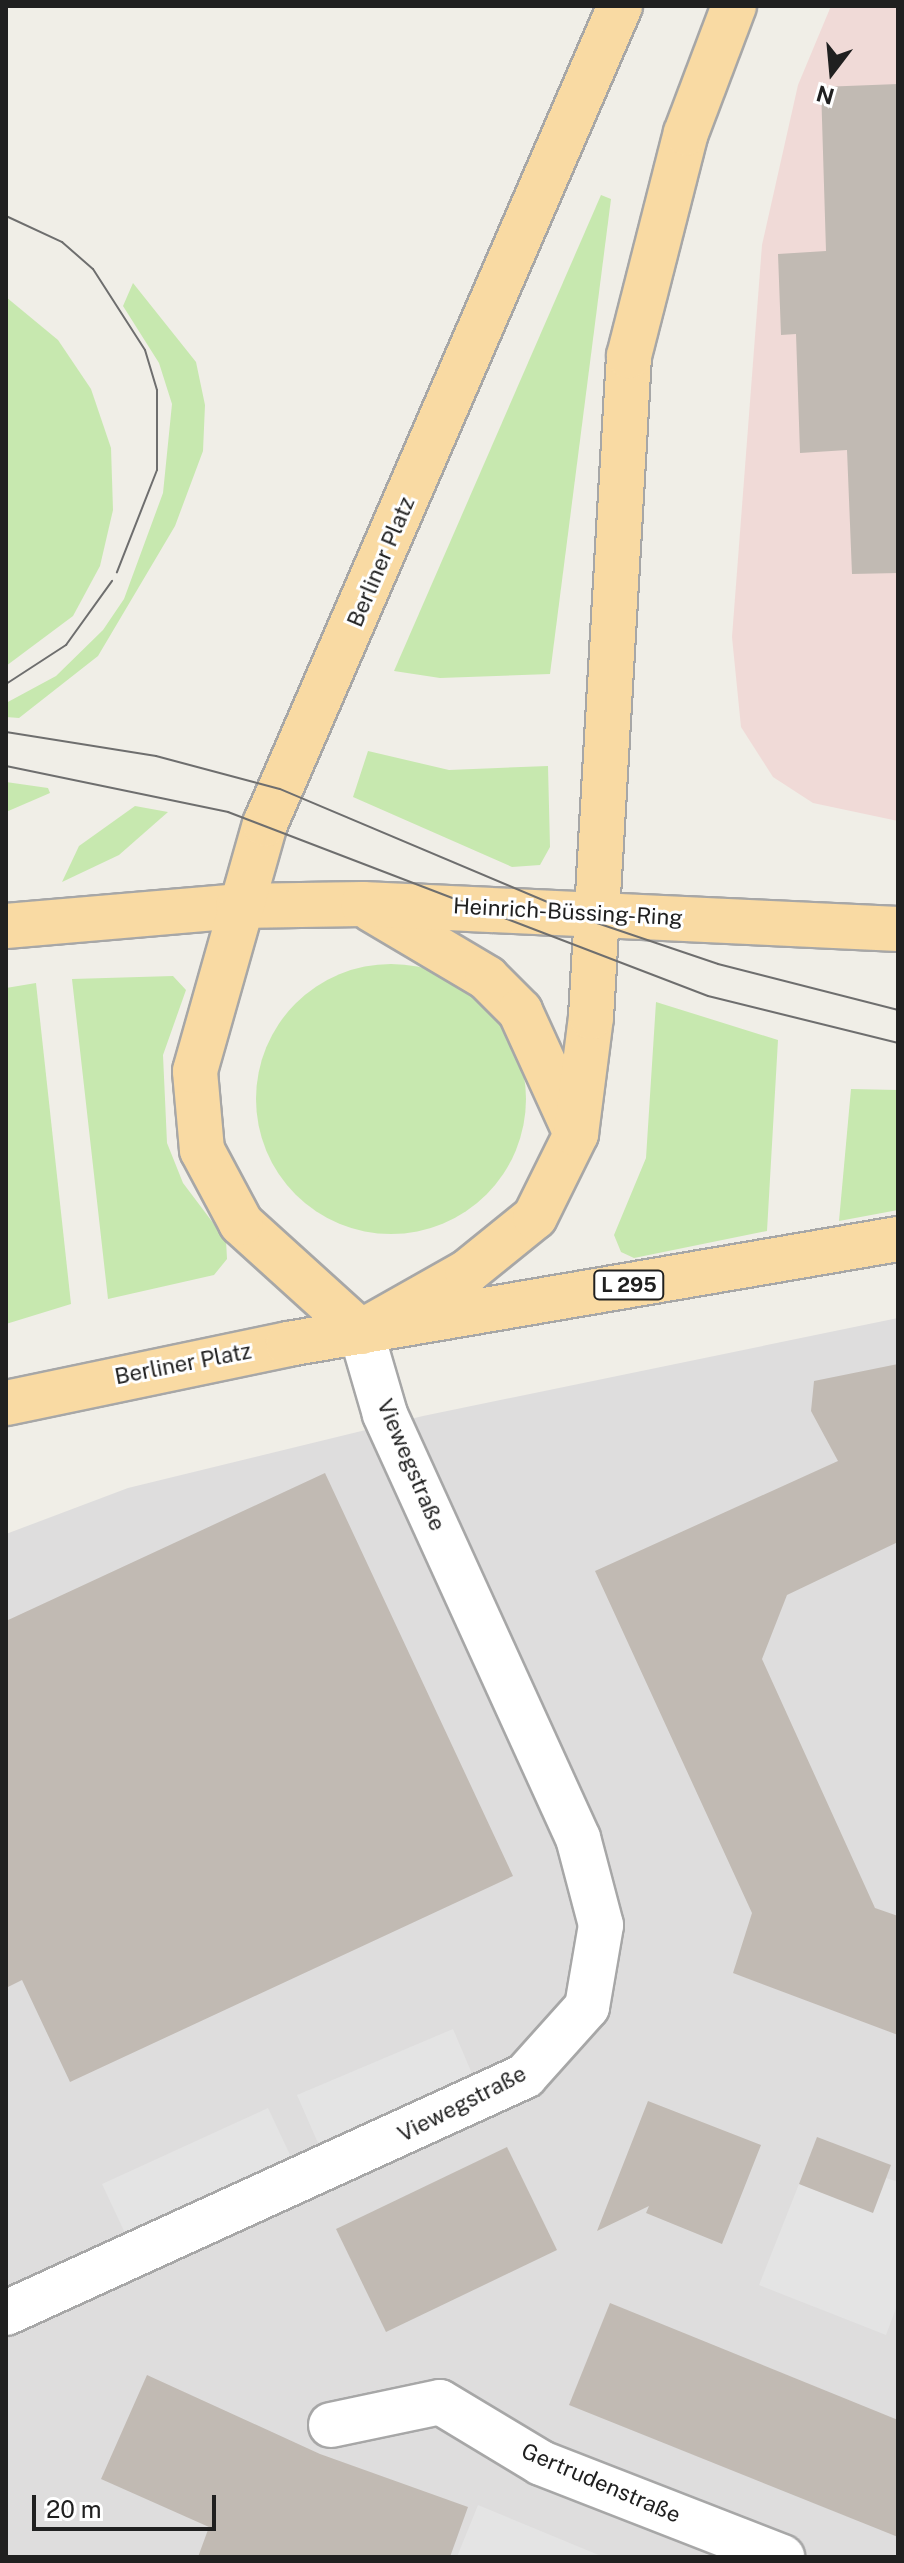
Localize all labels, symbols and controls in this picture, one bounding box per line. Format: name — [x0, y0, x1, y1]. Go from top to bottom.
north arrow — [792, 32, 872, 112]
text: N — [814, 80, 837, 110]
street label: Berliner Platz — [342, 493, 420, 631]
street label: Heinrich-Büssing-Ring — [452, 893, 684, 931]
road number: L 295 — [593, 1269, 665, 1301]
street label: Berliner Platz — [113, 1338, 253, 1390]
street label: Viewegstraße — [371, 1395, 451, 1535]
street label: Viewegstraße — [393, 2060, 531, 2148]
street label: Gertrudenstraße — [518, 2438, 684, 2528]
scale bar — [36, 2479, 220, 2529]
text: 20 m — [46, 2495, 102, 2523]

